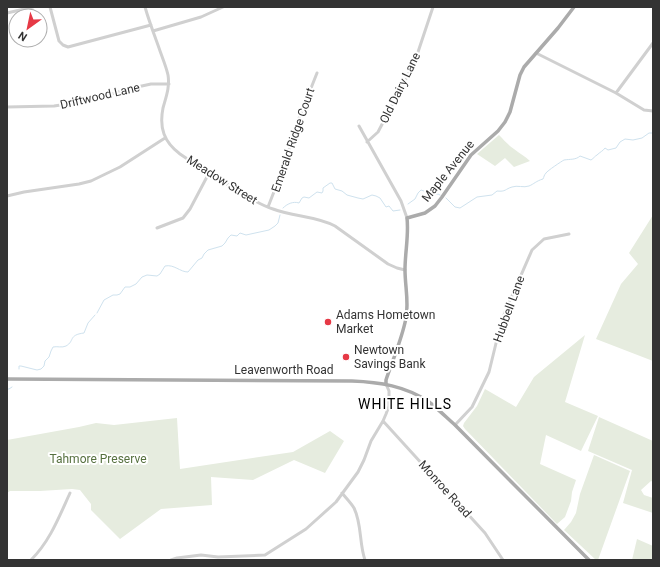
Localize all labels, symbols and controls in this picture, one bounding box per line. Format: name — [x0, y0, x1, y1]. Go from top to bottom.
north arrow — [8, 8, 48, 48]
text: N — [16, 28, 30, 44]
street label: Old Dairy Lane — [377, 50, 423, 126]
street label: Driftwood Lane — [59, 80, 141, 112]
street label: Emerald Ridge Court — [269, 86, 317, 194]
street label: Maple Avenue — [419, 137, 477, 205]
street label: Meadow Street — [184, 153, 260, 207]
street label: Hubbell Lane — [490, 274, 528, 344]
place label: Adams Hometown Market — [336, 308, 435, 336]
marker: Adams Hometown Market — [323, 317, 333, 327]
place label: Newtown Savings Bank — [354, 343, 426, 371]
marker: Newtown Savings Bank — [341, 352, 351, 362]
street label: Leavenworth Road — [234, 363, 334, 377]
district label: WHITE HILLS — [358, 396, 452, 412]
park label: Tahmore Preserve — [49, 452, 147, 466]
street label: Monroe Road — [416, 458, 474, 520]

